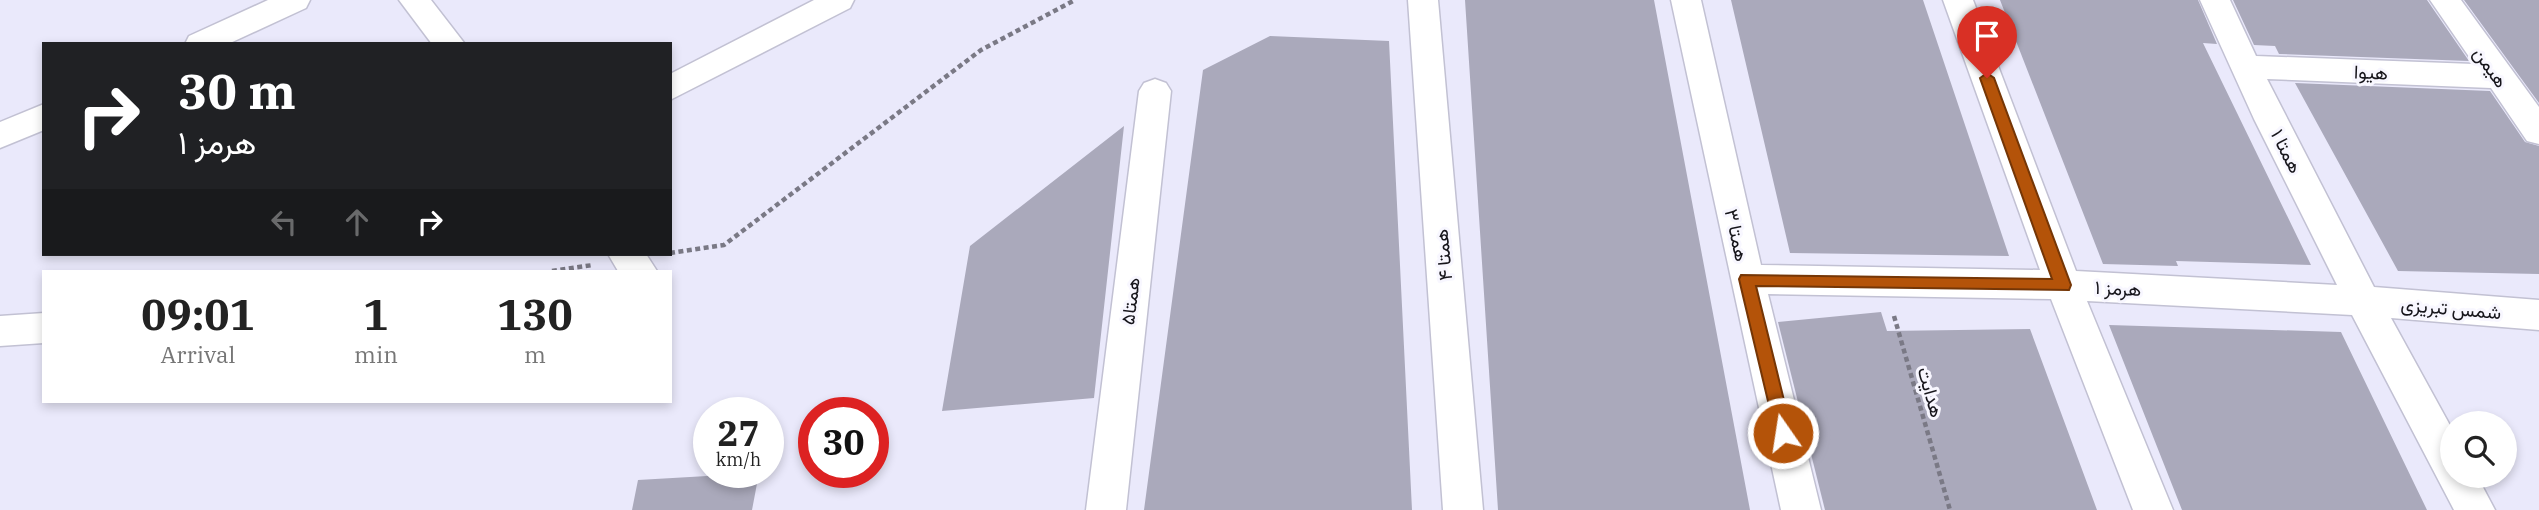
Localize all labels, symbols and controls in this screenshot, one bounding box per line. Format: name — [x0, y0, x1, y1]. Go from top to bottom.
pin — [1957, 6, 2017, 78]
icon: arrive — [1968, 17, 2006, 55]
street label: هیمن — [2468, 42, 2514, 92]
text: 30 m — [178, 59, 296, 122]
street label: هیوا — [2354, 59, 2388, 85]
icon: right — [63, 70, 154, 161]
text: هرمز ۱ — [178, 121, 256, 163]
street label: همتا ۱ — [2266, 125, 2308, 177]
icon: left — [265, 203, 303, 241]
icon: ahead — [338, 203, 376, 241]
icon: right — [411, 203, 449, 241]
street label: همتا ۳ — [1720, 206, 1754, 264]
street label: همتا ۴ — [1429, 228, 1457, 282]
street label: هرمز ۱ — [2094, 275, 2142, 301]
street label: همتا۵ — [1115, 276, 1145, 326]
text: 09:01 — [141, 287, 255, 342]
text: 1 — [363, 287, 389, 342]
text: 130 — [497, 287, 573, 342]
street label: شمس تبریزی — [2400, 292, 2502, 324]
text: Arrival — [161, 339, 235, 369]
text: min — [354, 339, 398, 369]
text: m — [524, 339, 546, 369]
street label: هدایت — [1912, 364, 1950, 420]
position arrow — [1746, 396, 1820, 470]
speed limit sign: 30 — [798, 397, 889, 488]
text: 27 — [717, 410, 760, 456]
map controls — [2440, 411, 2517, 488]
button: search — [2440, 411, 2517, 488]
text: km/h — [716, 448, 761, 471]

